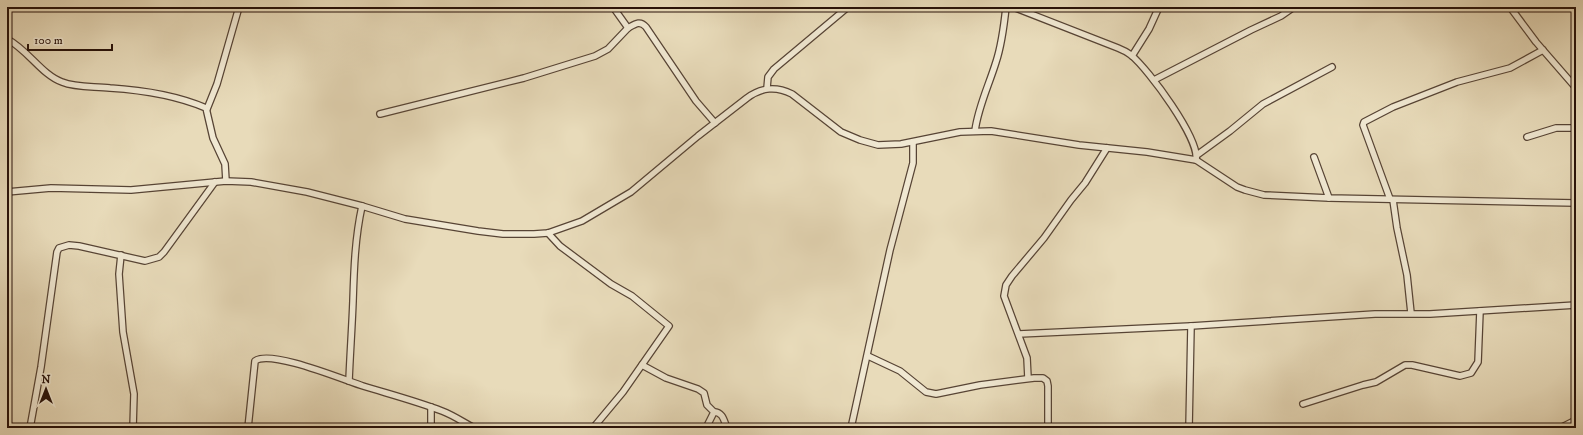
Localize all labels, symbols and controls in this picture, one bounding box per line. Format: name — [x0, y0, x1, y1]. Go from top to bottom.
scale bar — [28, 26, 112, 52]
text: 100 m — [34, 33, 63, 48]
north arrow — [26, 369, 66, 409]
text: N — [41, 373, 51, 387]

